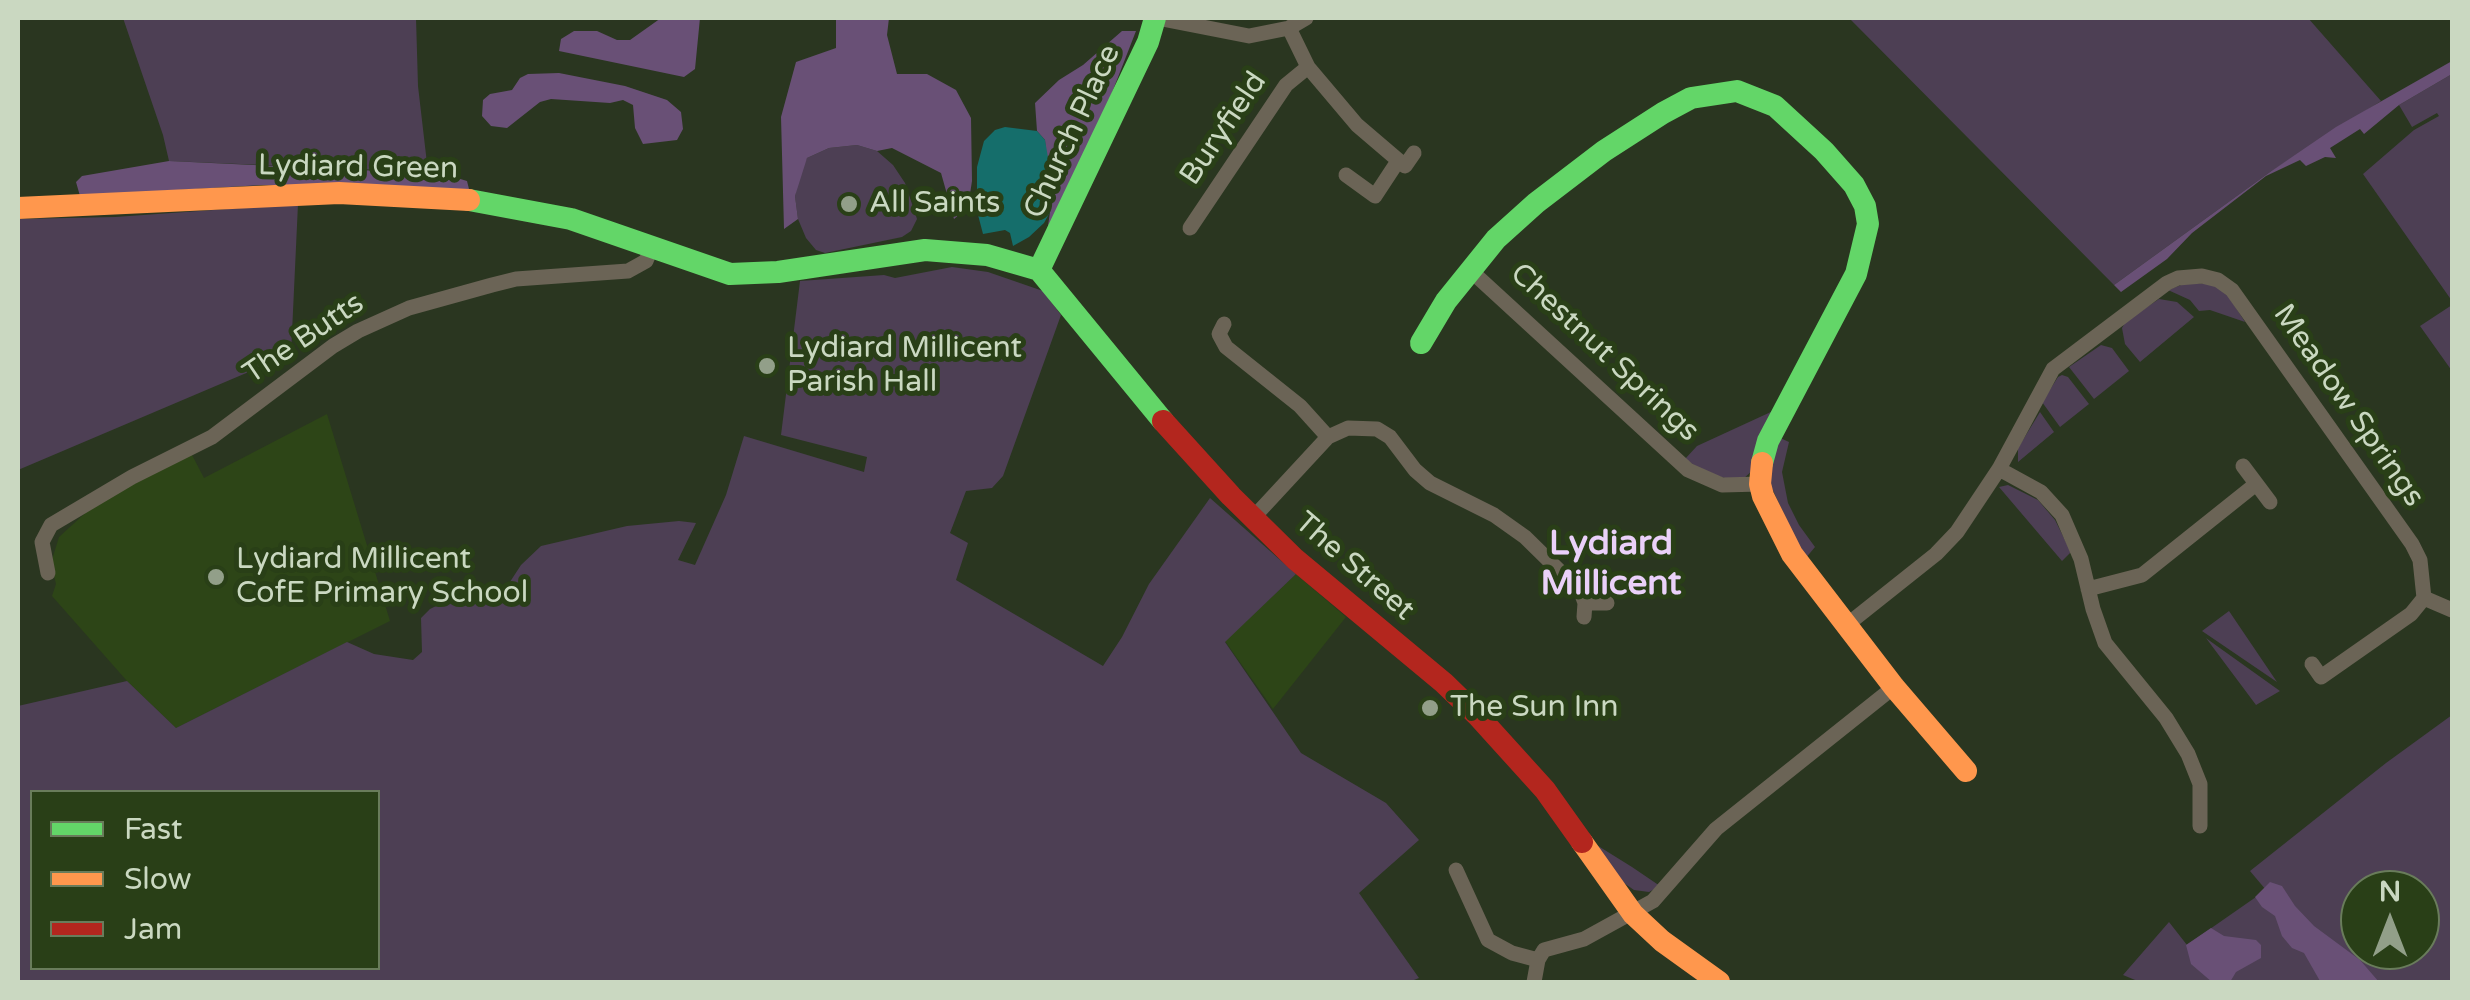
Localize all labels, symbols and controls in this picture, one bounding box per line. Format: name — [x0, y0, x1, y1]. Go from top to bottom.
street label: Church Place — [1017, 39, 1129, 225]
street label: Buryfield — [1173, 65, 1275, 193]
street label: Lydiard Green — [258, 148, 458, 188]
place label: All Saints — [869, 186, 1001, 222]
marker: All Saints — [838, 193, 860, 215]
street label: Chestnut Springs — [1502, 256, 1706, 450]
street label: The Butts — [237, 286, 371, 392]
street label: Meadow Springs — [2265, 298, 2431, 514]
place label: Lydiard Millicent Parish Hall — [787, 331, 1022, 402]
marker: Lydiard Millicent Parish Hall — [756, 355, 778, 377]
street label: The Street — [1287, 505, 1421, 629]
district label: Lydiard Millicent — [1541, 524, 1681, 606]
place label: Lydiard Millicent CofE Primary School — [236, 542, 528, 612]
marker: Lydiard Millicent CofE Primary School — [205, 566, 227, 588]
place label: The Sun Inn — [1450, 690, 1618, 726]
marker: The Sun Inn — [1419, 697, 1441, 719]
legend — [30, 790, 380, 970]
text: Fast — [124, 811, 183, 848]
text: Slow — [124, 861, 192, 898]
north arrow — [2340, 870, 2440, 970]
text: N — [2379, 875, 2401, 909]
text: Jam — [124, 911, 182, 948]

